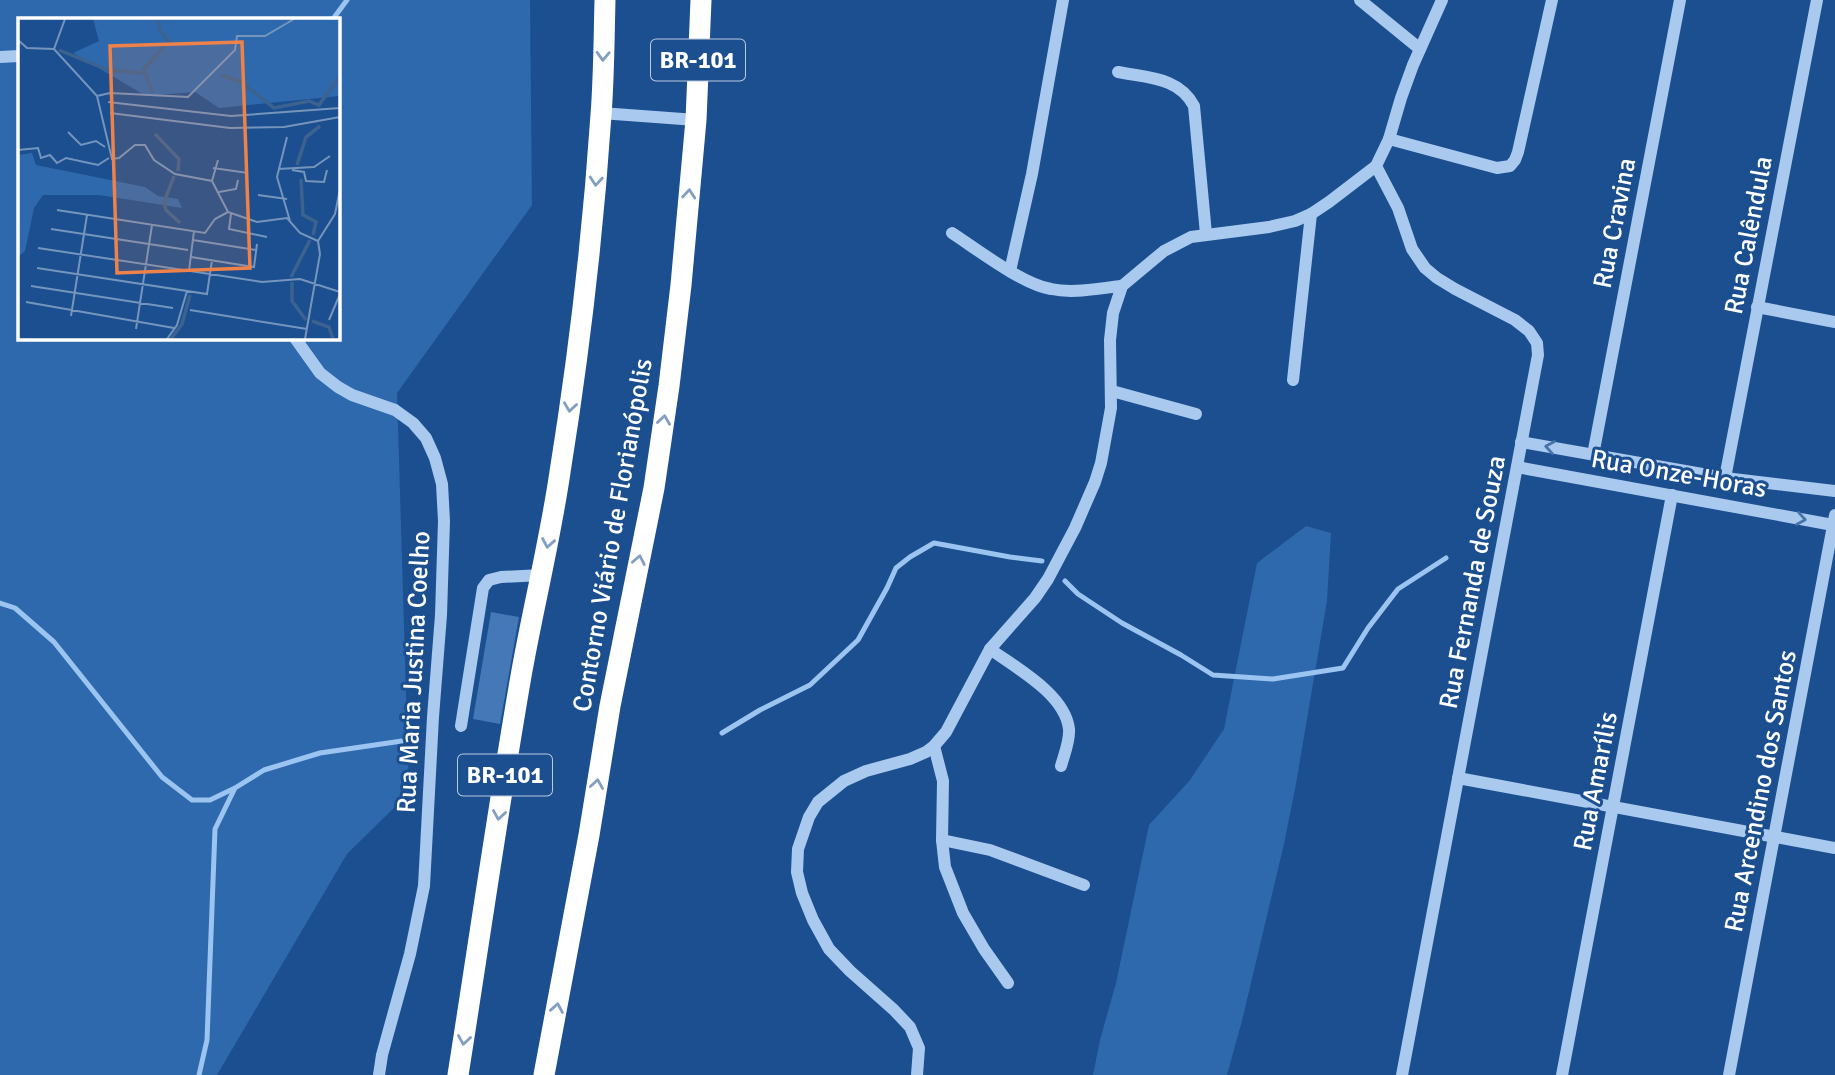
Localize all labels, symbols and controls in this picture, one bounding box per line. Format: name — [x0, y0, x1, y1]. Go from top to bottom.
inset map — [18, 18, 340, 340]
road number: BR-101 — [651, 40, 745, 80]
one-way arrow — [596, 51, 611, 62]
street label: Rua Calêndula — [1718, 153, 1780, 317]
street label: Rua Cravina — [1587, 155, 1643, 291]
one-way arrow — [588, 175, 603, 187]
one-way arrow — [681, 188, 696, 199]
street label: Contorno Viário de Florianópolis — [566, 356, 660, 714]
one-way arrow — [563, 401, 578, 413]
one-way arrow — [656, 414, 671, 426]
one-way arrow — [1544, 440, 1556, 455]
street label: Rua Onze-Horas — [1588, 443, 1769, 505]
street label: Rua Fernanda de Souza — [1433, 453, 1513, 712]
one-way arrow — [1795, 511, 1807, 526]
street label: Rua Maria Justina Coelho — [391, 530, 437, 814]
one-way arrow — [541, 537, 556, 549]
one-way arrow — [631, 554, 646, 566]
street label: Rua Arcendino dos Santos — [1718, 647, 1804, 935]
street label: Rua Amarílis — [1567, 709, 1625, 853]
road number: BR-101 — [458, 754, 552, 796]
one-way arrow — [589, 778, 604, 790]
one-way arrow — [492, 809, 507, 821]
one-way arrow — [549, 1002, 564, 1014]
one-way arrow — [457, 1034, 472, 1045]

